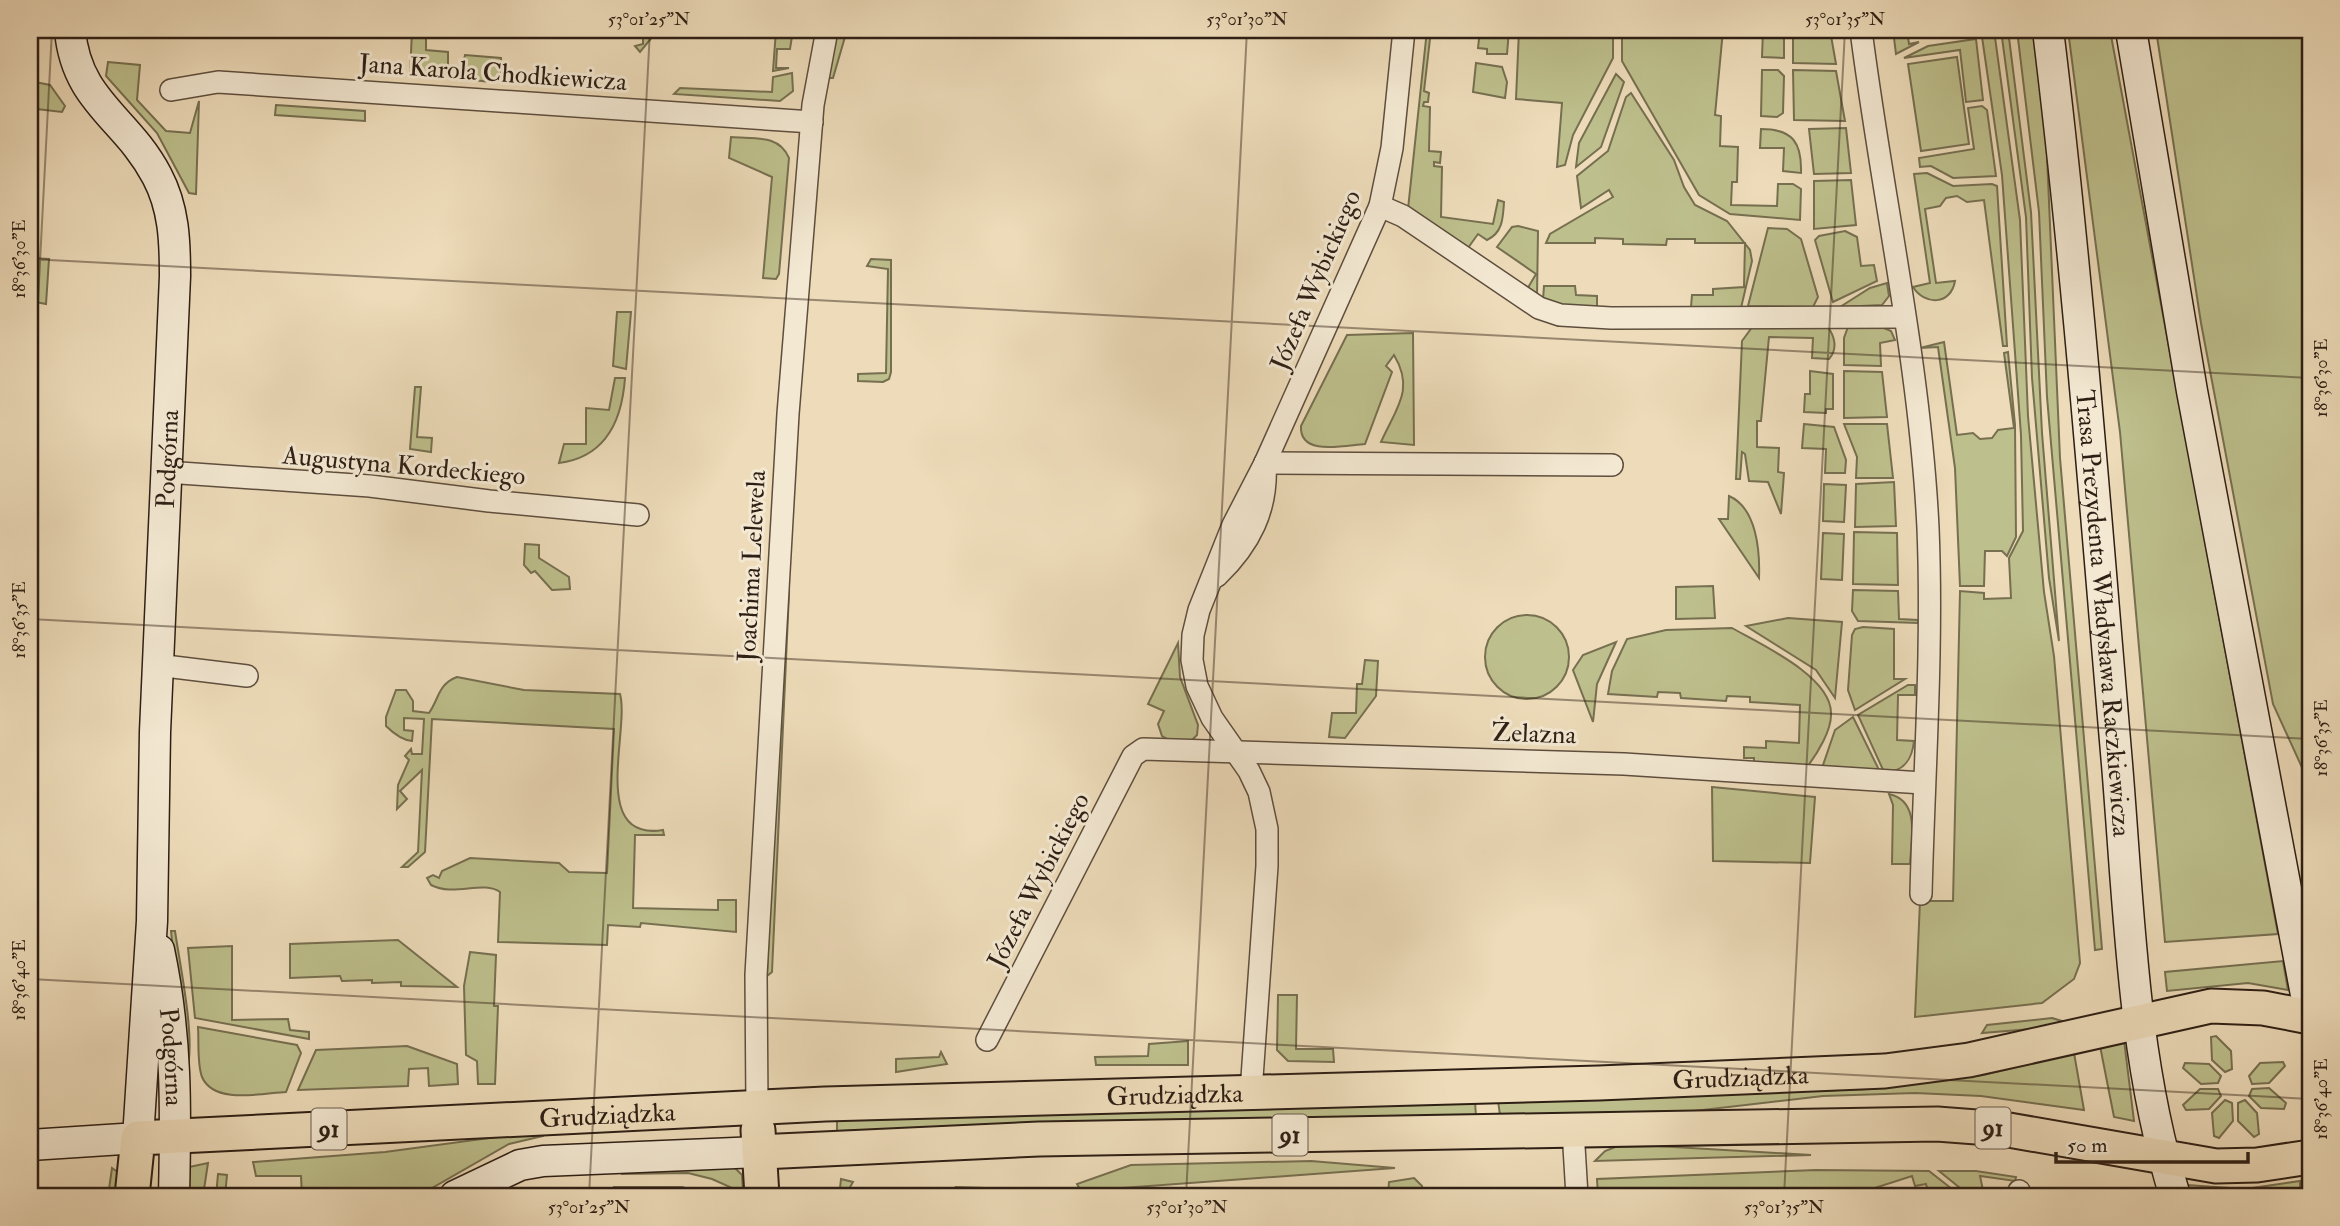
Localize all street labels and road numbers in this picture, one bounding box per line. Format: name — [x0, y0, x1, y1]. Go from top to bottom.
street label: Jana Karola Chodkiewicza — [357, 48, 628, 98]
street label: Józefa Wybickiego — [1263, 185, 1368, 376]
street label: Trasa Prezydenta Władysława Raczkiewicza — [2068, 388, 2137, 838]
street label: Podgórna — [150, 409, 186, 509]
street label: Augustyna Kordeckiego — [280, 439, 527, 493]
street label: Joachima Lelewela — [731, 469, 773, 664]
street label: Żelazna — [1491, 715, 1577, 751]
street label: Józefa Wybickiego — [980, 787, 1097, 974]
street label: Podgórna — [152, 1006, 190, 1107]
street label: Grudziądzka — [1672, 1059, 1810, 1097]
street label: Grudziądzka — [1106, 1078, 1244, 1113]
street label: Grudziądzka — [538, 1096, 676, 1135]
road number: 91 — [312, 1108, 346, 1149]
road number: 91 — [1976, 1108, 2010, 1148]
road number: 91 — [1272, 1114, 1308, 1156]

